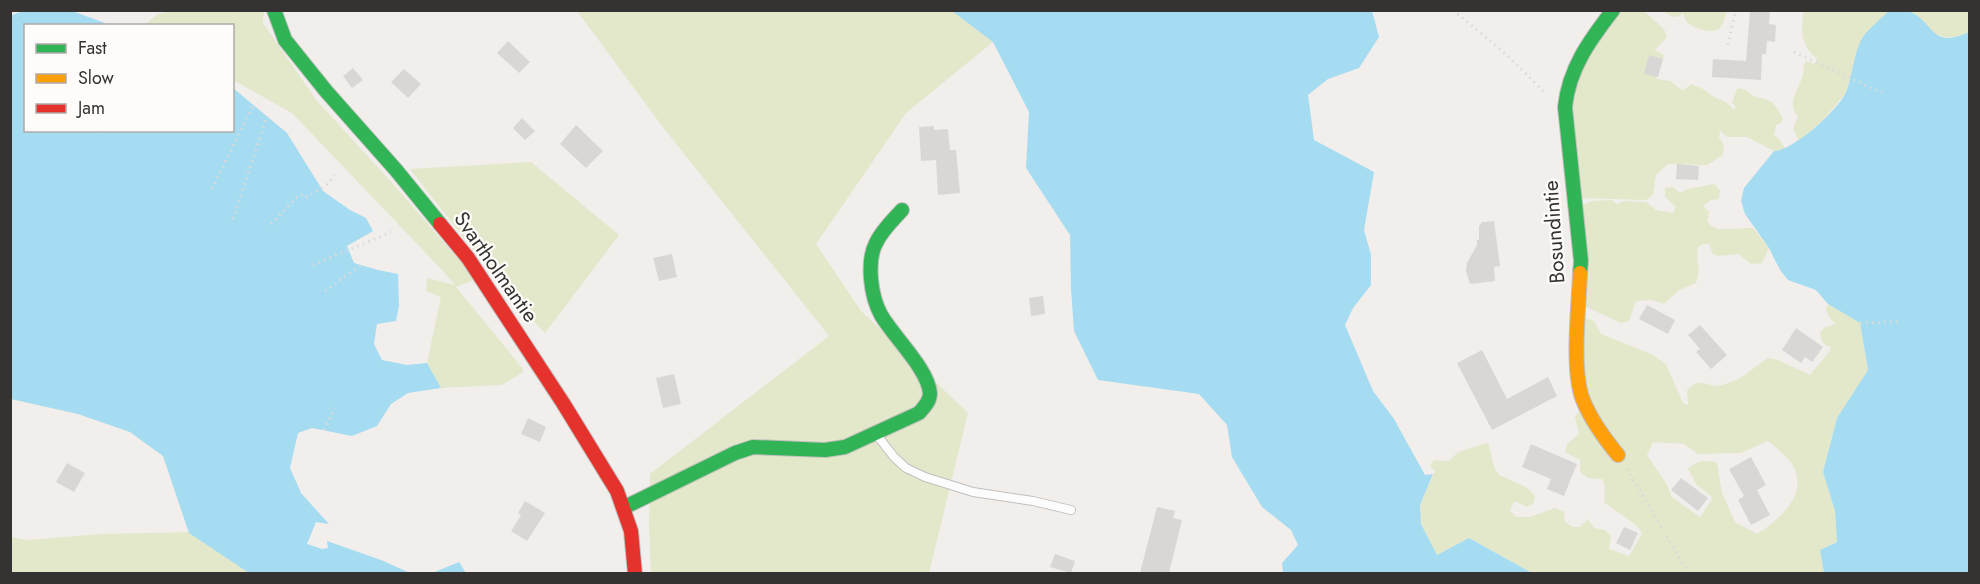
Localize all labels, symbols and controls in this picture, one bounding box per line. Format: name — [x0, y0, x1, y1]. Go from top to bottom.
legend — [24, 24, 234, 132]
text: Fast — [78, 35, 107, 61]
text: Slow — [78, 65, 115, 91]
text: Jam — [76, 95, 105, 121]
street label: Bosundintie — [1535, 179, 1573, 285]
street label: Svartholmantie — [447, 205, 545, 329]

